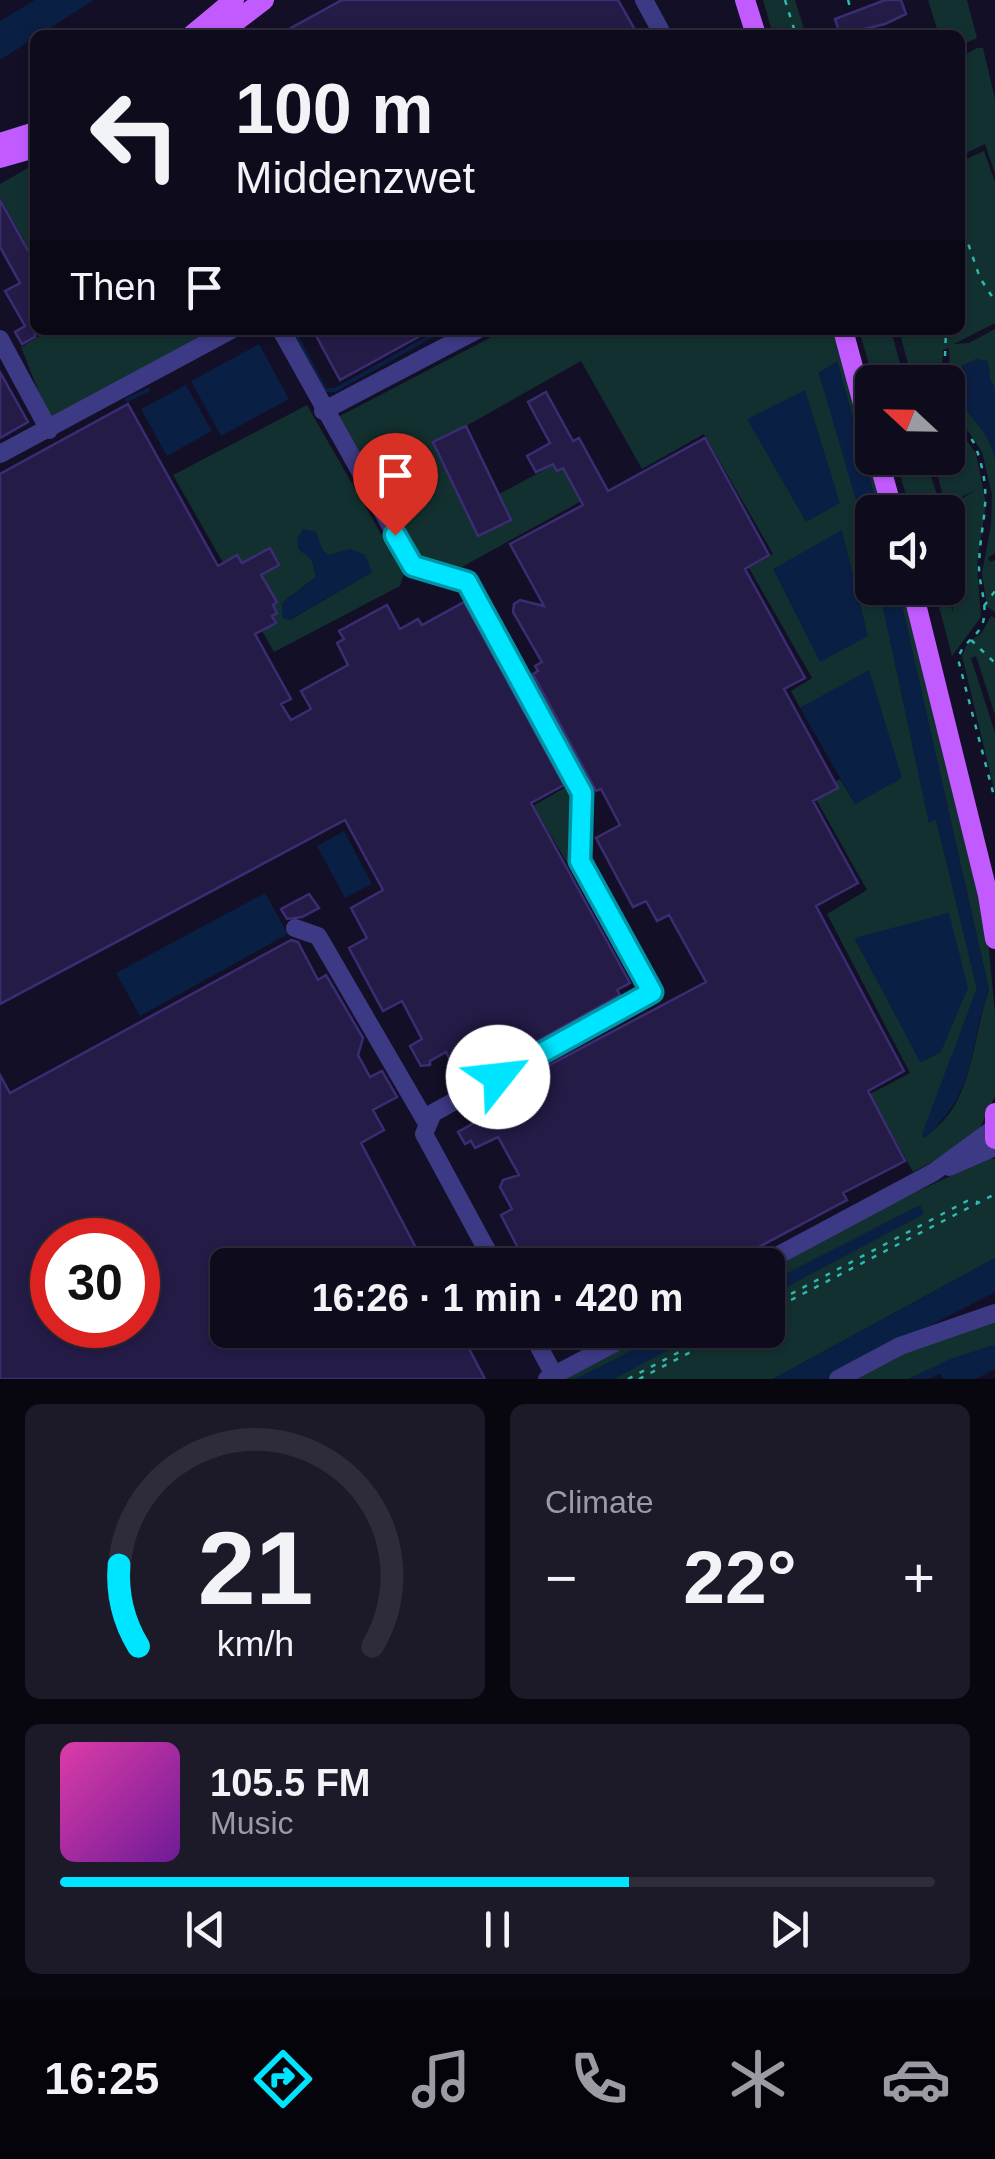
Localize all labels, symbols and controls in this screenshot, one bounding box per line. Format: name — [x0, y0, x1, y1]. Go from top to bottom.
icon: left — [70, 70, 200, 200]
text: 100 m — [235, 70, 433, 148]
text: Middenzwet — [235, 152, 475, 203]
icon: arrive — [177, 260, 232, 315]
text: Then — [70, 266, 157, 308]
north arrow — [855, 365, 965, 475]
map controls — [855, 365, 965, 605]
pin — [353, 433, 438, 536]
icon: arrive — [368, 448, 423, 503]
button: sound — [855, 495, 965, 605]
position arrow — [446, 1025, 550, 1129]
speed limit sign: 30 — [30, 1218, 160, 1348]
text: 16:26 · 1 min · 420 m — [312, 1277, 683, 1319]
text: Climate — [545, 1484, 653, 1520]
text: 21 — [197, 1510, 313, 1626]
text: 22° — [683, 1535, 797, 1619]
text: − — [545, 1547, 577, 1609]
text: + — [903, 1547, 935, 1609]
text: km/h — [216, 1624, 294, 1664]
text: 105.5 FM — [210, 1762, 371, 1804]
text: Music — [210, 1805, 294, 1841]
icon: previous — [178, 1902, 233, 1957]
icon: pause — [470, 1902, 525, 1957]
icon: next — [762, 1902, 817, 1957]
icon: directions — [248, 2044, 318, 2114]
icon: music — [406, 2044, 476, 2114]
icon: phone — [564, 2044, 634, 2114]
icon: climate — [723, 2044, 793, 2114]
icon: car — [881, 2044, 951, 2114]
text: 16:25 — [44, 2053, 159, 2104]

